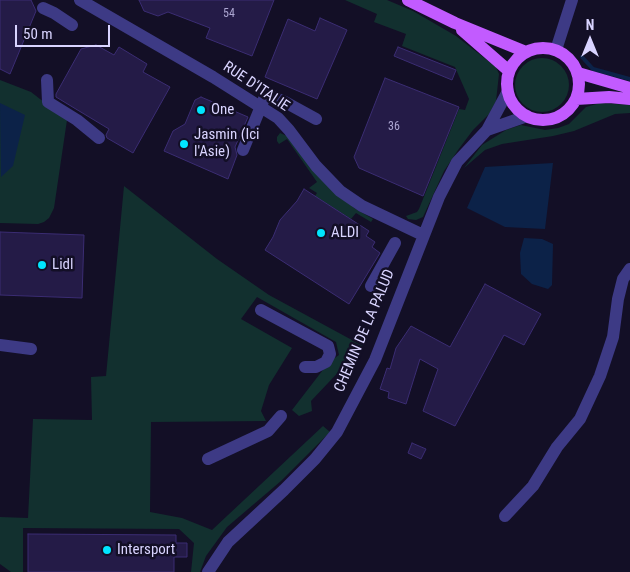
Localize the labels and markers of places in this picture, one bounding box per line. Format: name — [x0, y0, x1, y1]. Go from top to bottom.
place label: One — [211, 101, 234, 119]
marker: One — [195, 104, 207, 116]
place label: Jasmin (Ici l'Asie) — [194, 126, 260, 161]
marker: Jasmin (Ici l'Asie) — [178, 138, 190, 150]
place label: ALDI — [331, 224, 359, 242]
marker: ALDI — [315, 227, 327, 239]
place label: Lidl — [52, 256, 73, 274]
marker: Lidl — [36, 259, 48, 271]
place label: Intersport — [117, 541, 175, 559]
marker: Intersport — [101, 544, 113, 556]

